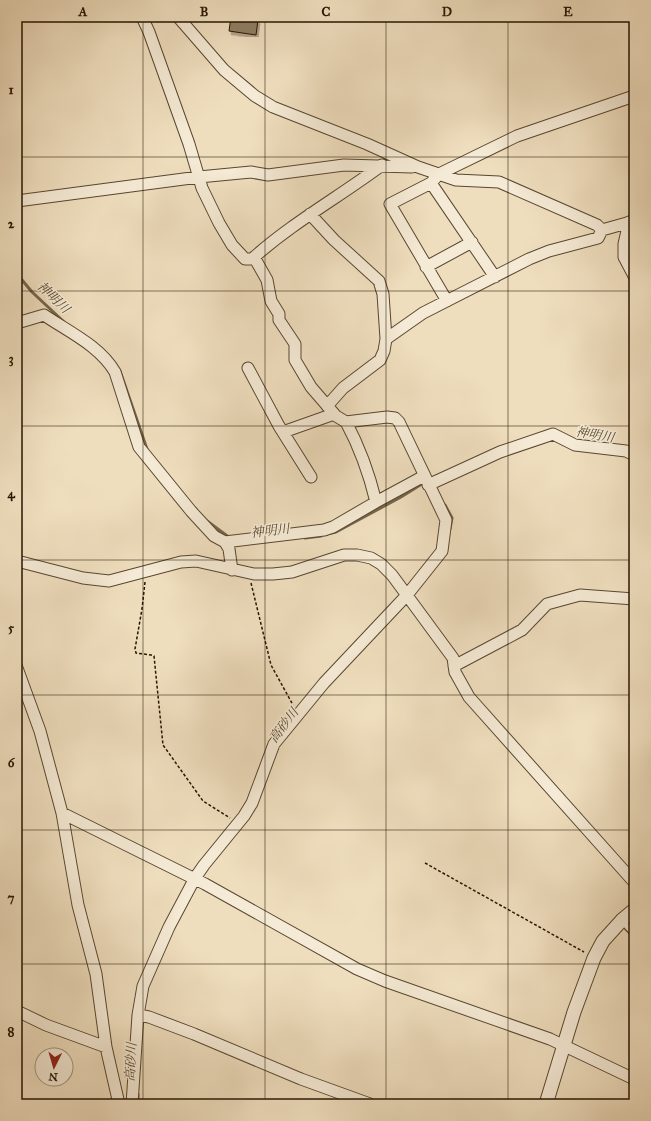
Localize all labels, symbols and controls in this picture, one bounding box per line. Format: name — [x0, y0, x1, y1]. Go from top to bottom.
text: A — [78, 4, 88, 20]
text: B — [200, 4, 209, 20]
text: C — [322, 4, 331, 20]
text: D — [442, 4, 452, 20]
text: E — [563, 4, 573, 20]
text: 1 — [8, 82, 14, 98]
text: 2 — [8, 216, 15, 232]
water label: 神明川 — [34, 278, 74, 318]
text: 3 — [8, 351, 14, 367]
water label: 神明川 — [574, 424, 617, 447]
text: 4 — [7, 486, 15, 502]
water label: 神明川 — [250, 520, 292, 541]
text: 5 — [8, 620, 15, 636]
water label: 高砂川 — [266, 704, 303, 746]
text: 6 — [8, 755, 16, 771]
text: 7 — [8, 890, 15, 906]
text: 8 — [8, 1024, 15, 1040]
water label: 高砂川 — [122, 1040, 140, 1082]
north arrow — [34, 1047, 74, 1087]
text: N — [47, 1070, 58, 1083]

